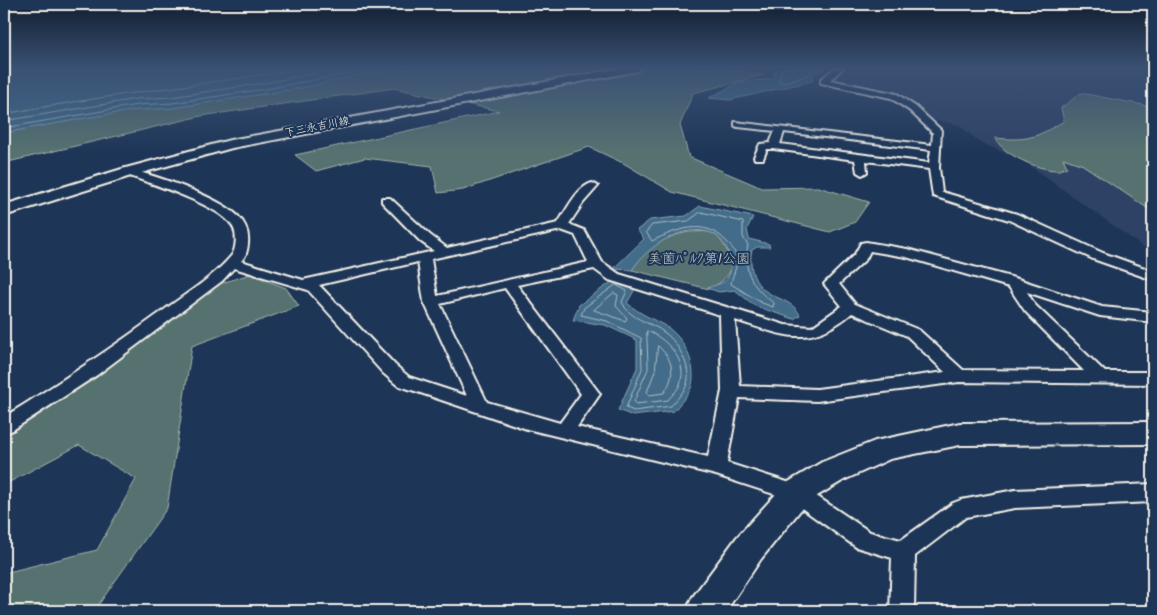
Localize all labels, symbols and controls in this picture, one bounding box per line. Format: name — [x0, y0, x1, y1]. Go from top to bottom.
street label: 下三永吉川線 — [283, 112, 351, 142]
park label: 美薗ﾊﾟﾙｸ第1公園 — [648, 248, 750, 270]

